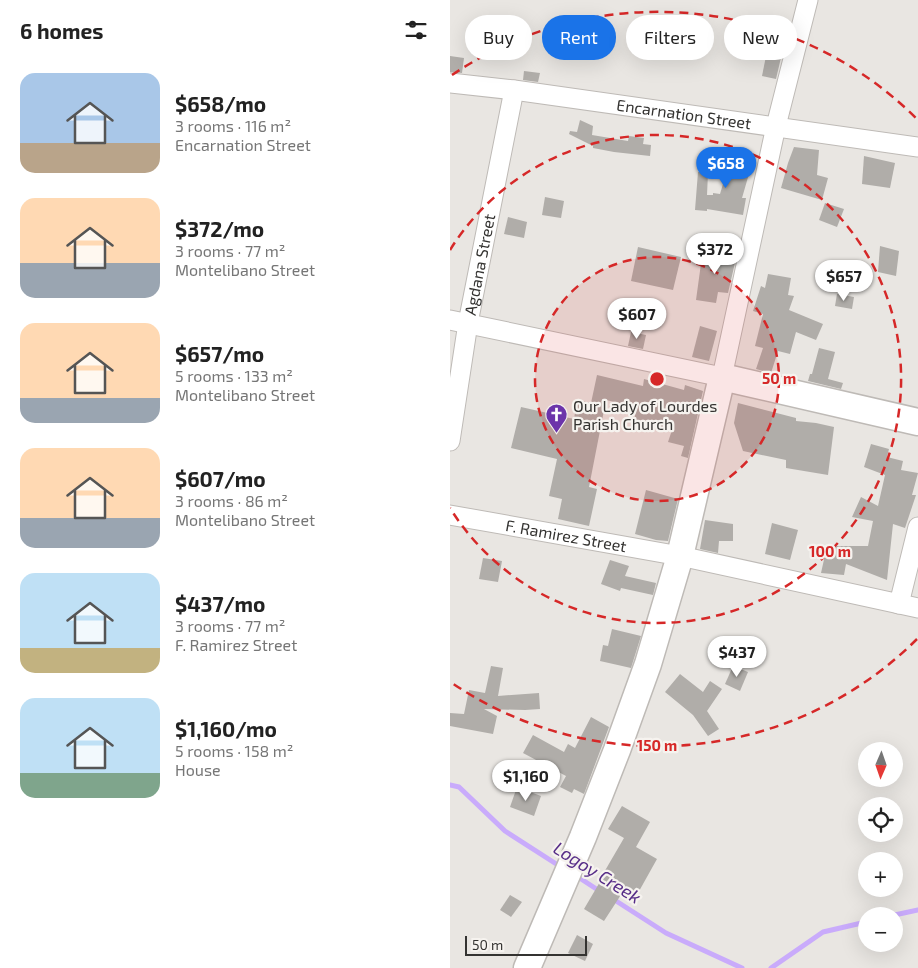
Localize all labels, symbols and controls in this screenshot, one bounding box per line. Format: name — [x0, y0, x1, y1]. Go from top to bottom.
chip: Buy — [465, 15, 532, 60]
chip: Rent — [542, 15, 616, 60]
chip: Filters — [626, 15, 714, 60]
chip: New — [724, 15, 797, 60]
icon: filters — [402, 16, 430, 44]
text: 6 homes — [20, 18, 103, 43]
text: $658/mo — [175, 91, 266, 116]
icon: home — [60, 93, 120, 153]
street label: Encarnation Street — [615, 95, 753, 132]
text: 3 rooms · 116 m² — [175, 116, 291, 135]
text: Encarnation Street — [175, 135, 311, 154]
pin: $658 — [696, 146, 756, 189]
text: $658 — [707, 153, 745, 172]
street label: Agdana Street — [460, 212, 498, 317]
text: $372/mo — [175, 216, 264, 241]
icon: home — [60, 218, 120, 278]
pin: $372 — [685, 232, 745, 275]
text: $372 — [697, 239, 733, 258]
text: 3 rooms · 77 m² — [175, 241, 286, 260]
text: Montelibano Street — [175, 260, 315, 279]
pin: $657 — [814, 260, 874, 302]
text: $657 — [826, 266, 862, 285]
pin: $607 — [607, 298, 667, 340]
text: $607 — [618, 304, 656, 323]
text: $657/mo — [175, 341, 264, 366]
icon: home — [60, 343, 120, 403]
text: 5 rooms · 133 m² — [175, 366, 293, 385]
text: 50 m — [762, 369, 796, 387]
centre of rings — [648, 370, 666, 388]
text: Montelibano Street — [175, 385, 315, 404]
place label: Our Lady of Lourdes Parish Church — [573, 396, 717, 433]
church icon: Our Lady of Lourdes Parish Church — [545, 403, 569, 434]
text: $607/mo — [175, 466, 266, 491]
icon: home — [60, 468, 120, 528]
text: 3 rooms · 86 m² — [175, 491, 288, 510]
text: Montelibano Street — [175, 510, 315, 529]
street label: F. Ramirez Street — [504, 515, 628, 555]
text: 100 m — [809, 542, 851, 560]
text: $437/mo — [175, 591, 265, 616]
icon: home — [60, 593, 120, 653]
text: 3 rooms · 77 m² — [175, 616, 286, 635]
text: F. Ramirez Street — [175, 635, 297, 654]
pin: $437 — [707, 636, 767, 678]
text: $437 — [719, 642, 756, 661]
text: $1,160/mo — [175, 716, 277, 741]
icon: home — [60, 718, 120, 778]
text: 150 m — [637, 736, 677, 754]
text: 5 rooms · 158 m² — [175, 741, 293, 760]
north arrow — [858, 742, 902, 788]
map controls — [858, 742, 903, 952]
text: House — [175, 760, 221, 779]
pin: $1,160 — [485, 760, 567, 802]
text: $1,160 — [503, 766, 549, 785]
button: locate — [858, 797, 903, 842]
water label: Logoy Creek — [550, 837, 645, 908]
button: + — [858, 852, 903, 897]
button: − — [858, 907, 903, 952]
scale bar — [465, 933, 588, 956]
text: 50 m — [472, 936, 503, 953]

